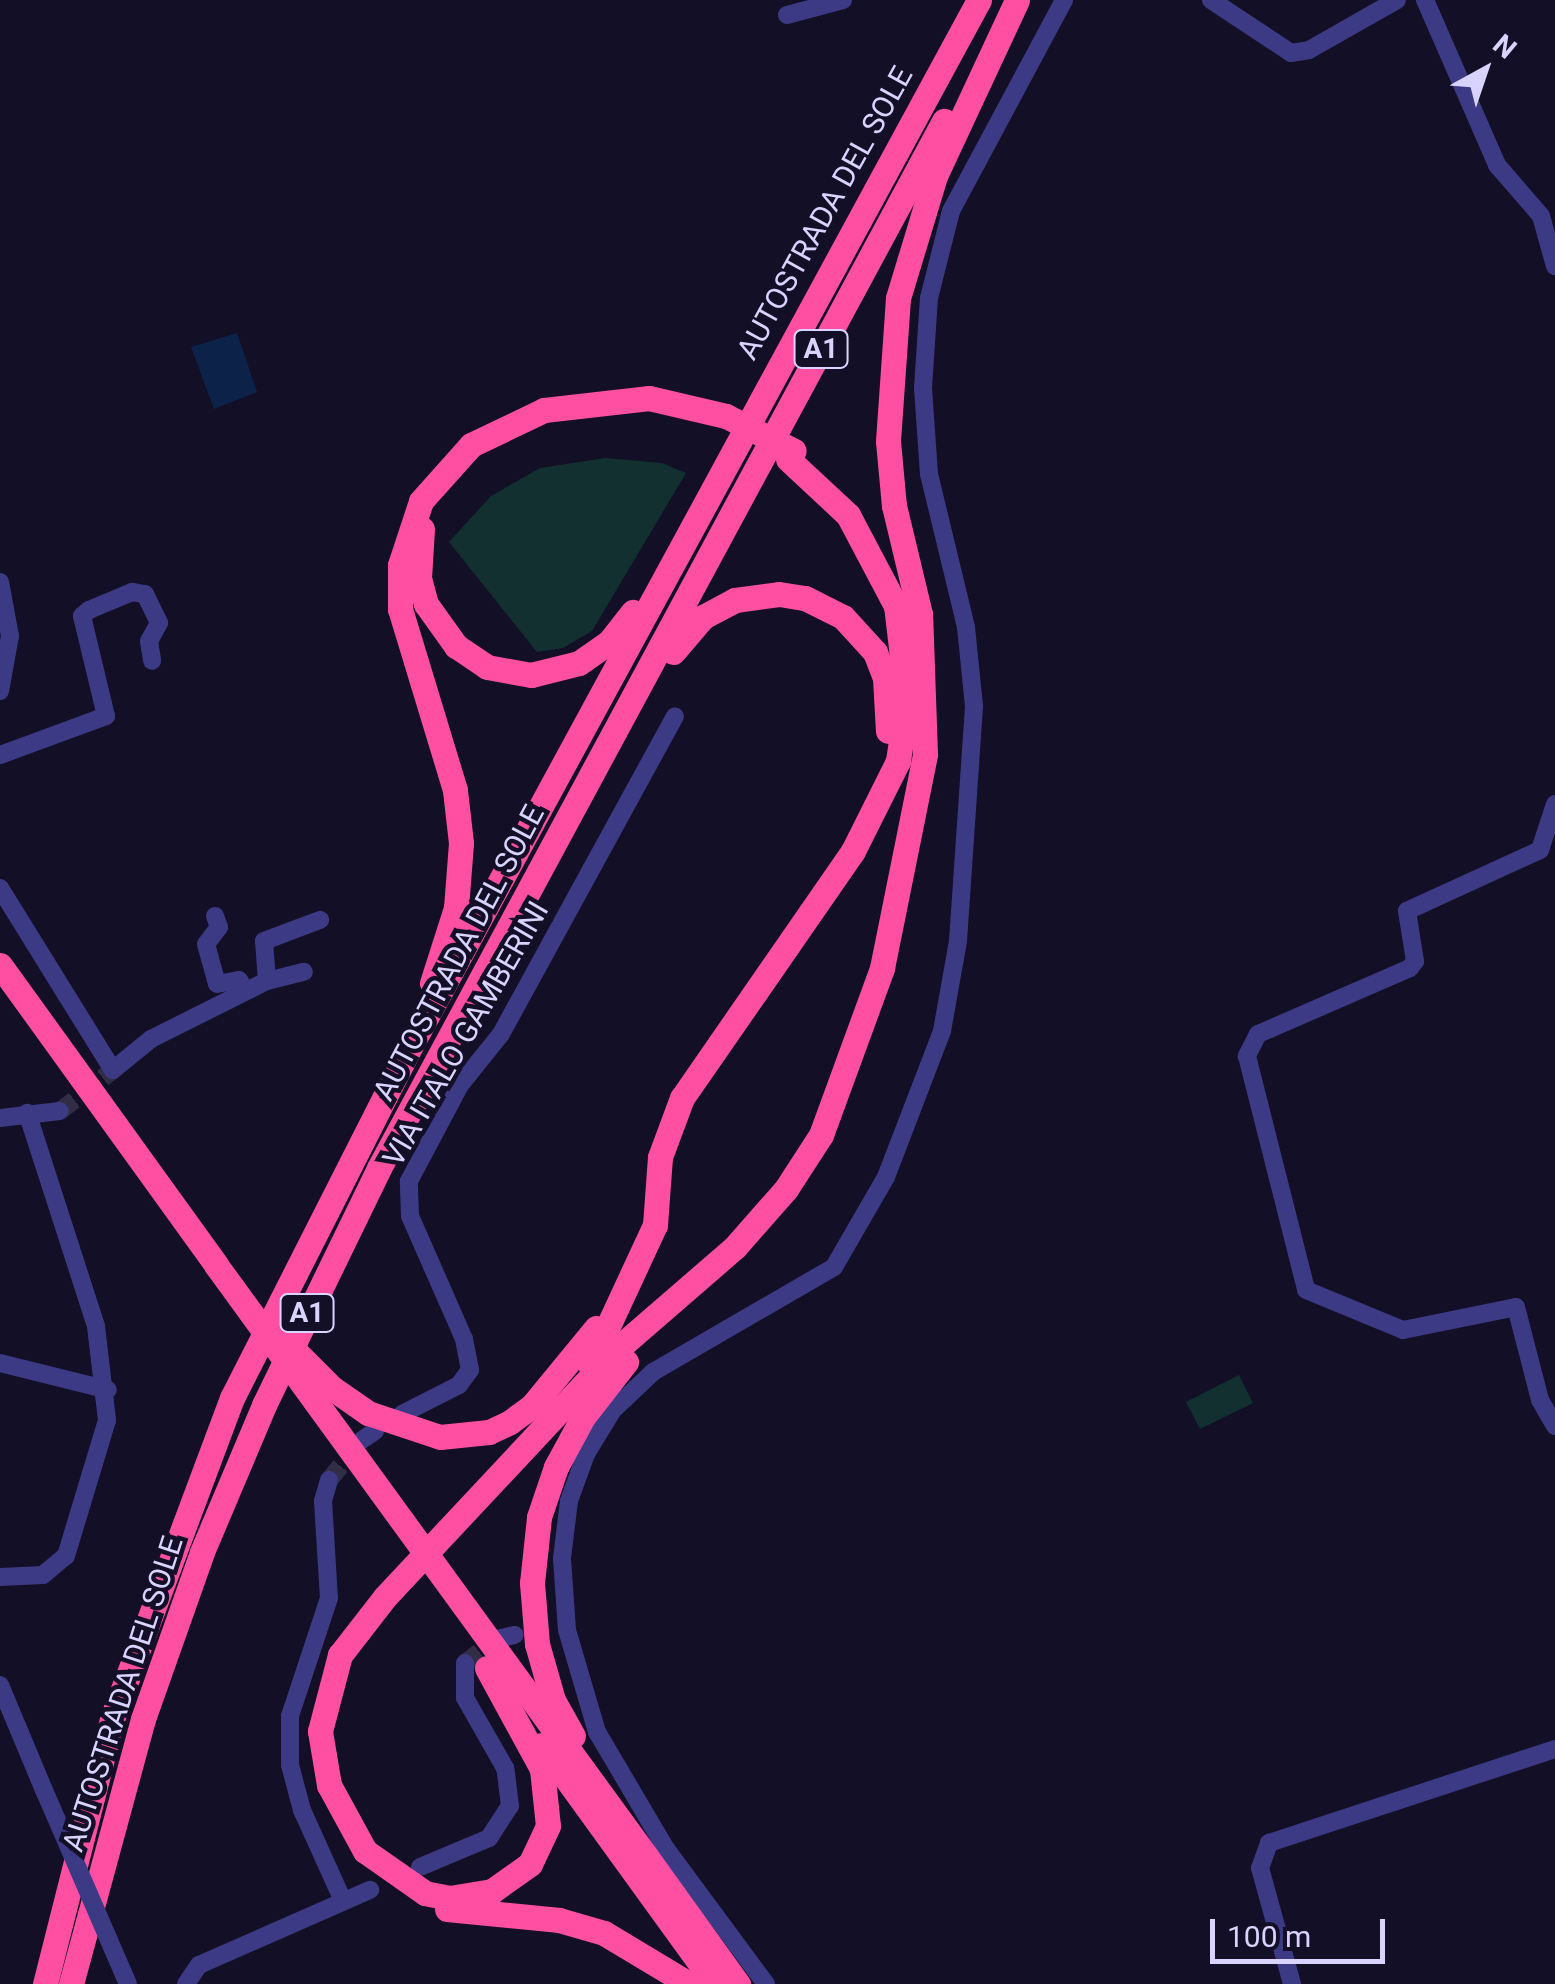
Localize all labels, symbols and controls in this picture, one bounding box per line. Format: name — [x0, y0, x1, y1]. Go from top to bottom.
north arrow — [1435, 20, 1535, 120]
text: N — [1486, 28, 1523, 66]
street label: AUTOSTRADA DEL SOLE — [729, 60, 921, 366]
road number: A1 — [794, 326, 848, 372]
street label: AUTOSTRADA DEL SOLE — [366, 799, 552, 1107]
street label: VIA ITALO GAMBERINI — [375, 895, 557, 1173]
road number: A1 — [280, 1290, 334, 1336]
street label: AUTOSTRADA DEL SOLE — [55, 1532, 191, 1856]
scale bar — [1215, 1899, 1390, 1961]
text: 100 m — [1227, 1919, 1311, 1954]

